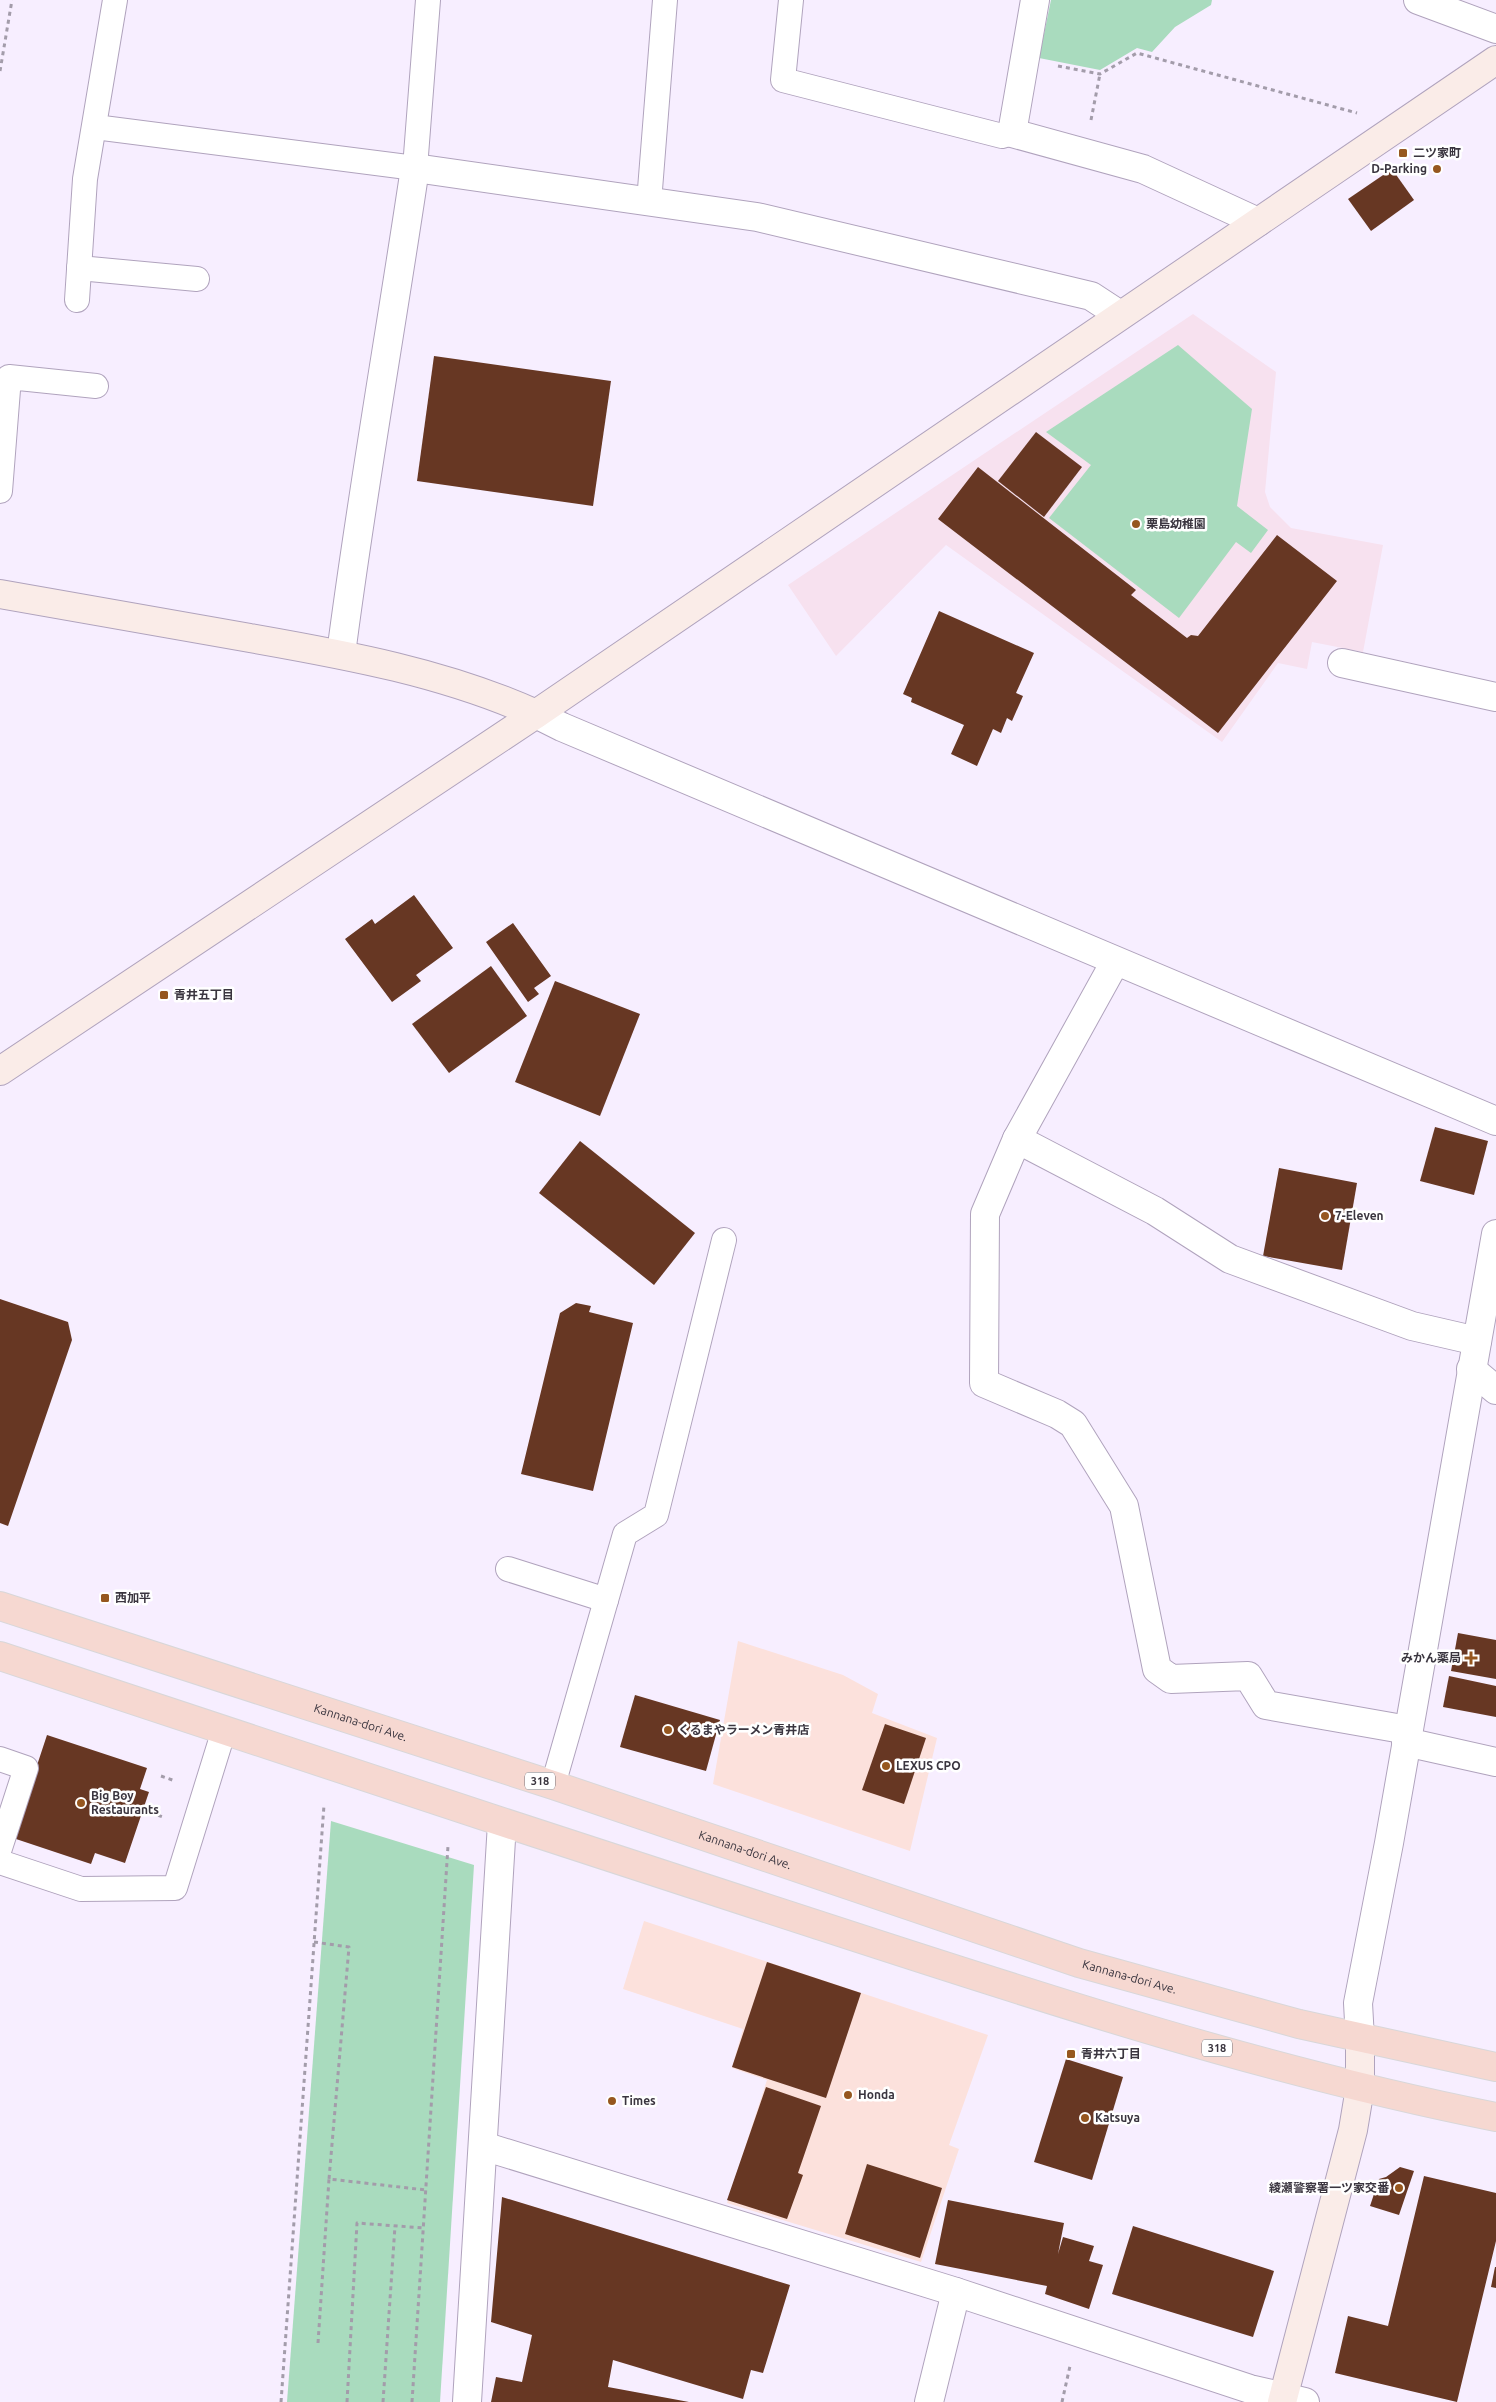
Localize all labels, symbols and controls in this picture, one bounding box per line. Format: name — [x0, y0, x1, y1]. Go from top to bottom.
place label: 二ツ家町 — [1413, 146, 1461, 159]
marker: 二ツ家町 — [1397, 147, 1409, 159]
place label: D-Parking — [1371, 162, 1427, 175]
marker: D-Parking — [1431, 163, 1443, 175]
place label: 栗島幼稚園 — [1146, 517, 1206, 530]
marker: 栗島幼稚園 — [1130, 518, 1142, 530]
place label: 青井五丁目 — [174, 988, 234, 1001]
marker: 青井五丁目 — [158, 989, 170, 1001]
place label: 7-Eleven — [1335, 1209, 1384, 1222]
marker: 7-Eleven — [1319, 1210, 1331, 1222]
place label: 西加平 — [115, 1591, 151, 1604]
marker: 西加平 — [99, 1592, 111, 1604]
place label: みかん薬局 — [1401, 1651, 1461, 1664]
marker: みかん薬局 — [1465, 1652, 1477, 1664]
street label: Kannana-dori Ave. — [312, 1701, 409, 1743]
place label: くるまやラーメン青井店 — [678, 1723, 809, 1736]
marker: くるまやラーメン青井店 — [662, 1724, 674, 1736]
place label: LEXUS CPO — [896, 1759, 961, 1772]
marker: LEXUS CPO — [880, 1760, 892, 1772]
road number: 318 — [525, 1772, 555, 1790]
place label: Big Boy Restaurants — [91, 1789, 159, 1816]
marker: Big Boy Restaurants — [75, 1797, 87, 1809]
street label: Kannana-dori Ave. — [697, 1828, 793, 1871]
street label: Kannana-dori Ave. — [1081, 1957, 1178, 1996]
road number: 318 — [1202, 2040, 1232, 2056]
place label: 青井六丁目 — [1081, 2047, 1141, 2060]
marker: 青井六丁目 — [1065, 2048, 1077, 2060]
place label: Honda — [858, 2088, 895, 2101]
marker: Honda — [842, 2089, 854, 2101]
place label: Times — [622, 2094, 656, 2107]
marker: Times — [606, 2095, 618, 2107]
place label: Katsuya — [1095, 2111, 1140, 2124]
marker: Katsuya — [1079, 2112, 1091, 2124]
place label: 綾瀬警察署一ツ家交番 — [1269, 2181, 1390, 2194]
marker: 綾瀬警察署一ツ家交番 — [1393, 2182, 1405, 2194]

